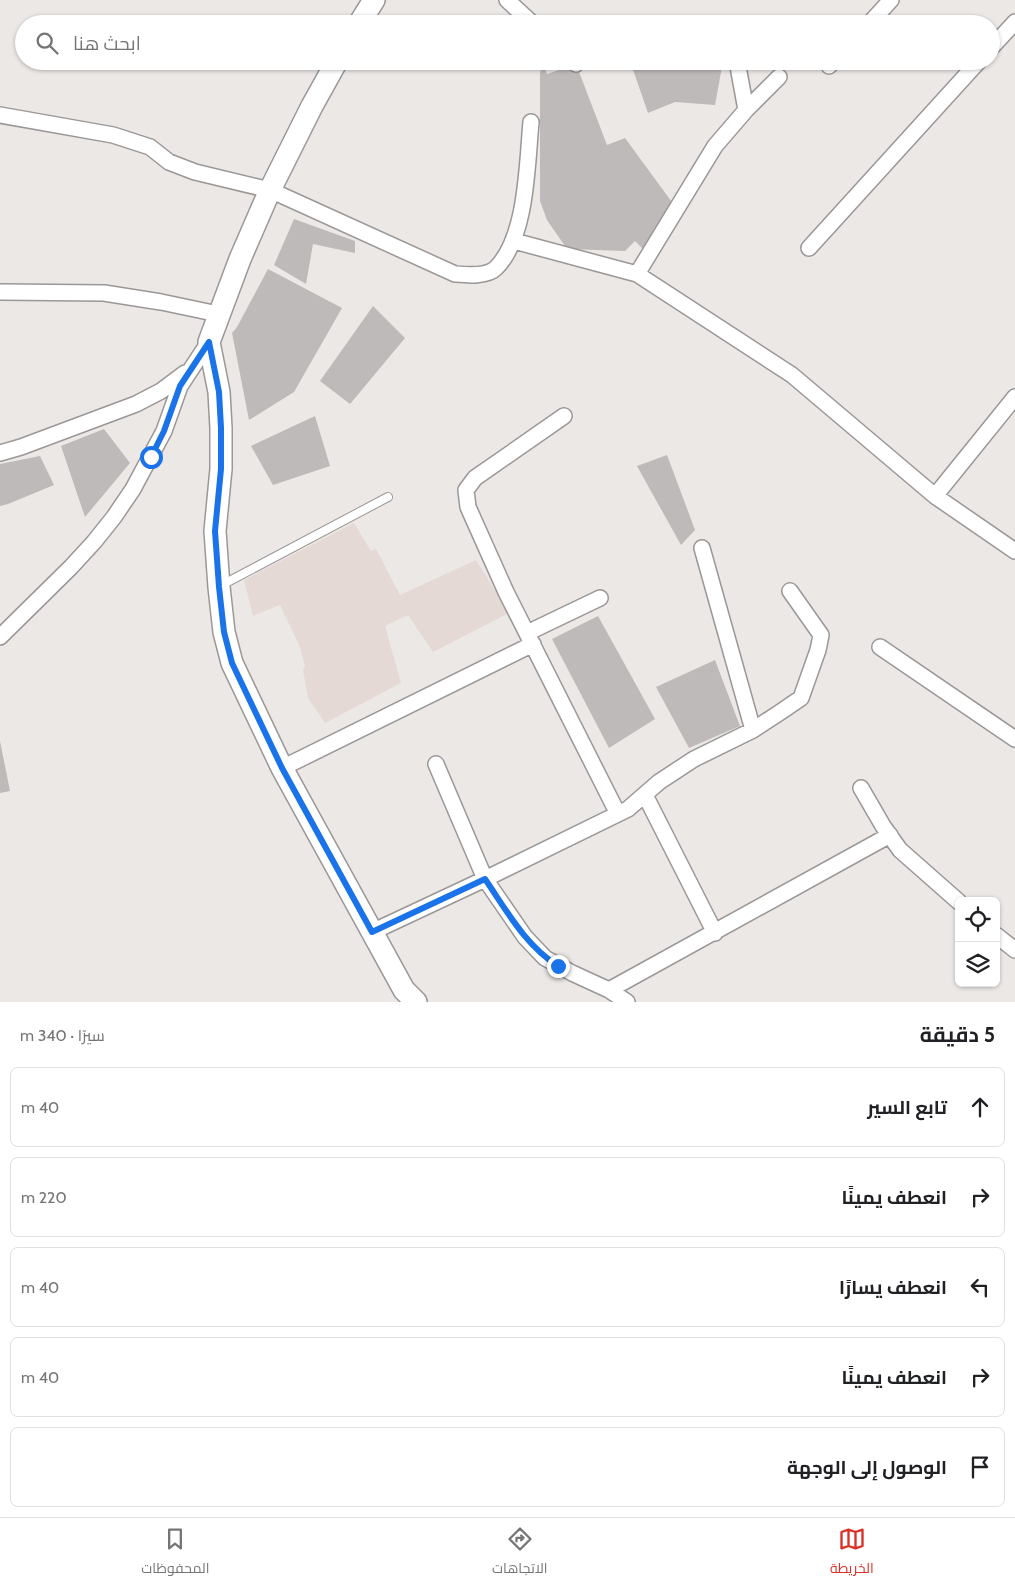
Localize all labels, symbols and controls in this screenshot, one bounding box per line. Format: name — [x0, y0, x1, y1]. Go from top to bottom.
search box — [15, 15, 1000, 70]
icon: search — [33, 29, 61, 57]
text: ابحث هنا — [73, 32, 141, 55]
route start — [140, 446, 163, 469]
map controls — [955, 897, 1000, 987]
button: locate — [955, 897, 1000, 942]
button: layers — [955, 942, 1000, 987]
route end — [547, 955, 570, 978]
text: 5 دقيقة — [920, 1022, 995, 1047]
text: سيرًا · 340 m — [20, 1026, 105, 1045]
icon: ahead — [966, 1093, 994, 1121]
text: تابع السير — [867, 1096, 947, 1119]
text: 40 m — [21, 1098, 59, 1117]
icon: right — [966, 1183, 994, 1211]
text: انعطف يمينًا — [841, 1186, 947, 1209]
text: 220 m — [21, 1188, 67, 1207]
icon: left — [966, 1273, 994, 1301]
text: انعطف يسارًا — [839, 1276, 947, 1299]
text: 40 m — [21, 1278, 59, 1297]
icon: right — [966, 1363, 994, 1391]
text: انعطف يمينًا — [841, 1366, 947, 1389]
text: 40 m — [21, 1368, 59, 1387]
icon: arrive — [966, 1453, 994, 1481]
text: الوصول إلى الوجهة — [787, 1456, 947, 1479]
tab: المحفوظات — [141, 1525, 209, 1581]
tab: الاتجاهات — [492, 1525, 547, 1581]
tab: الخريطة — [830, 1525, 874, 1581]

